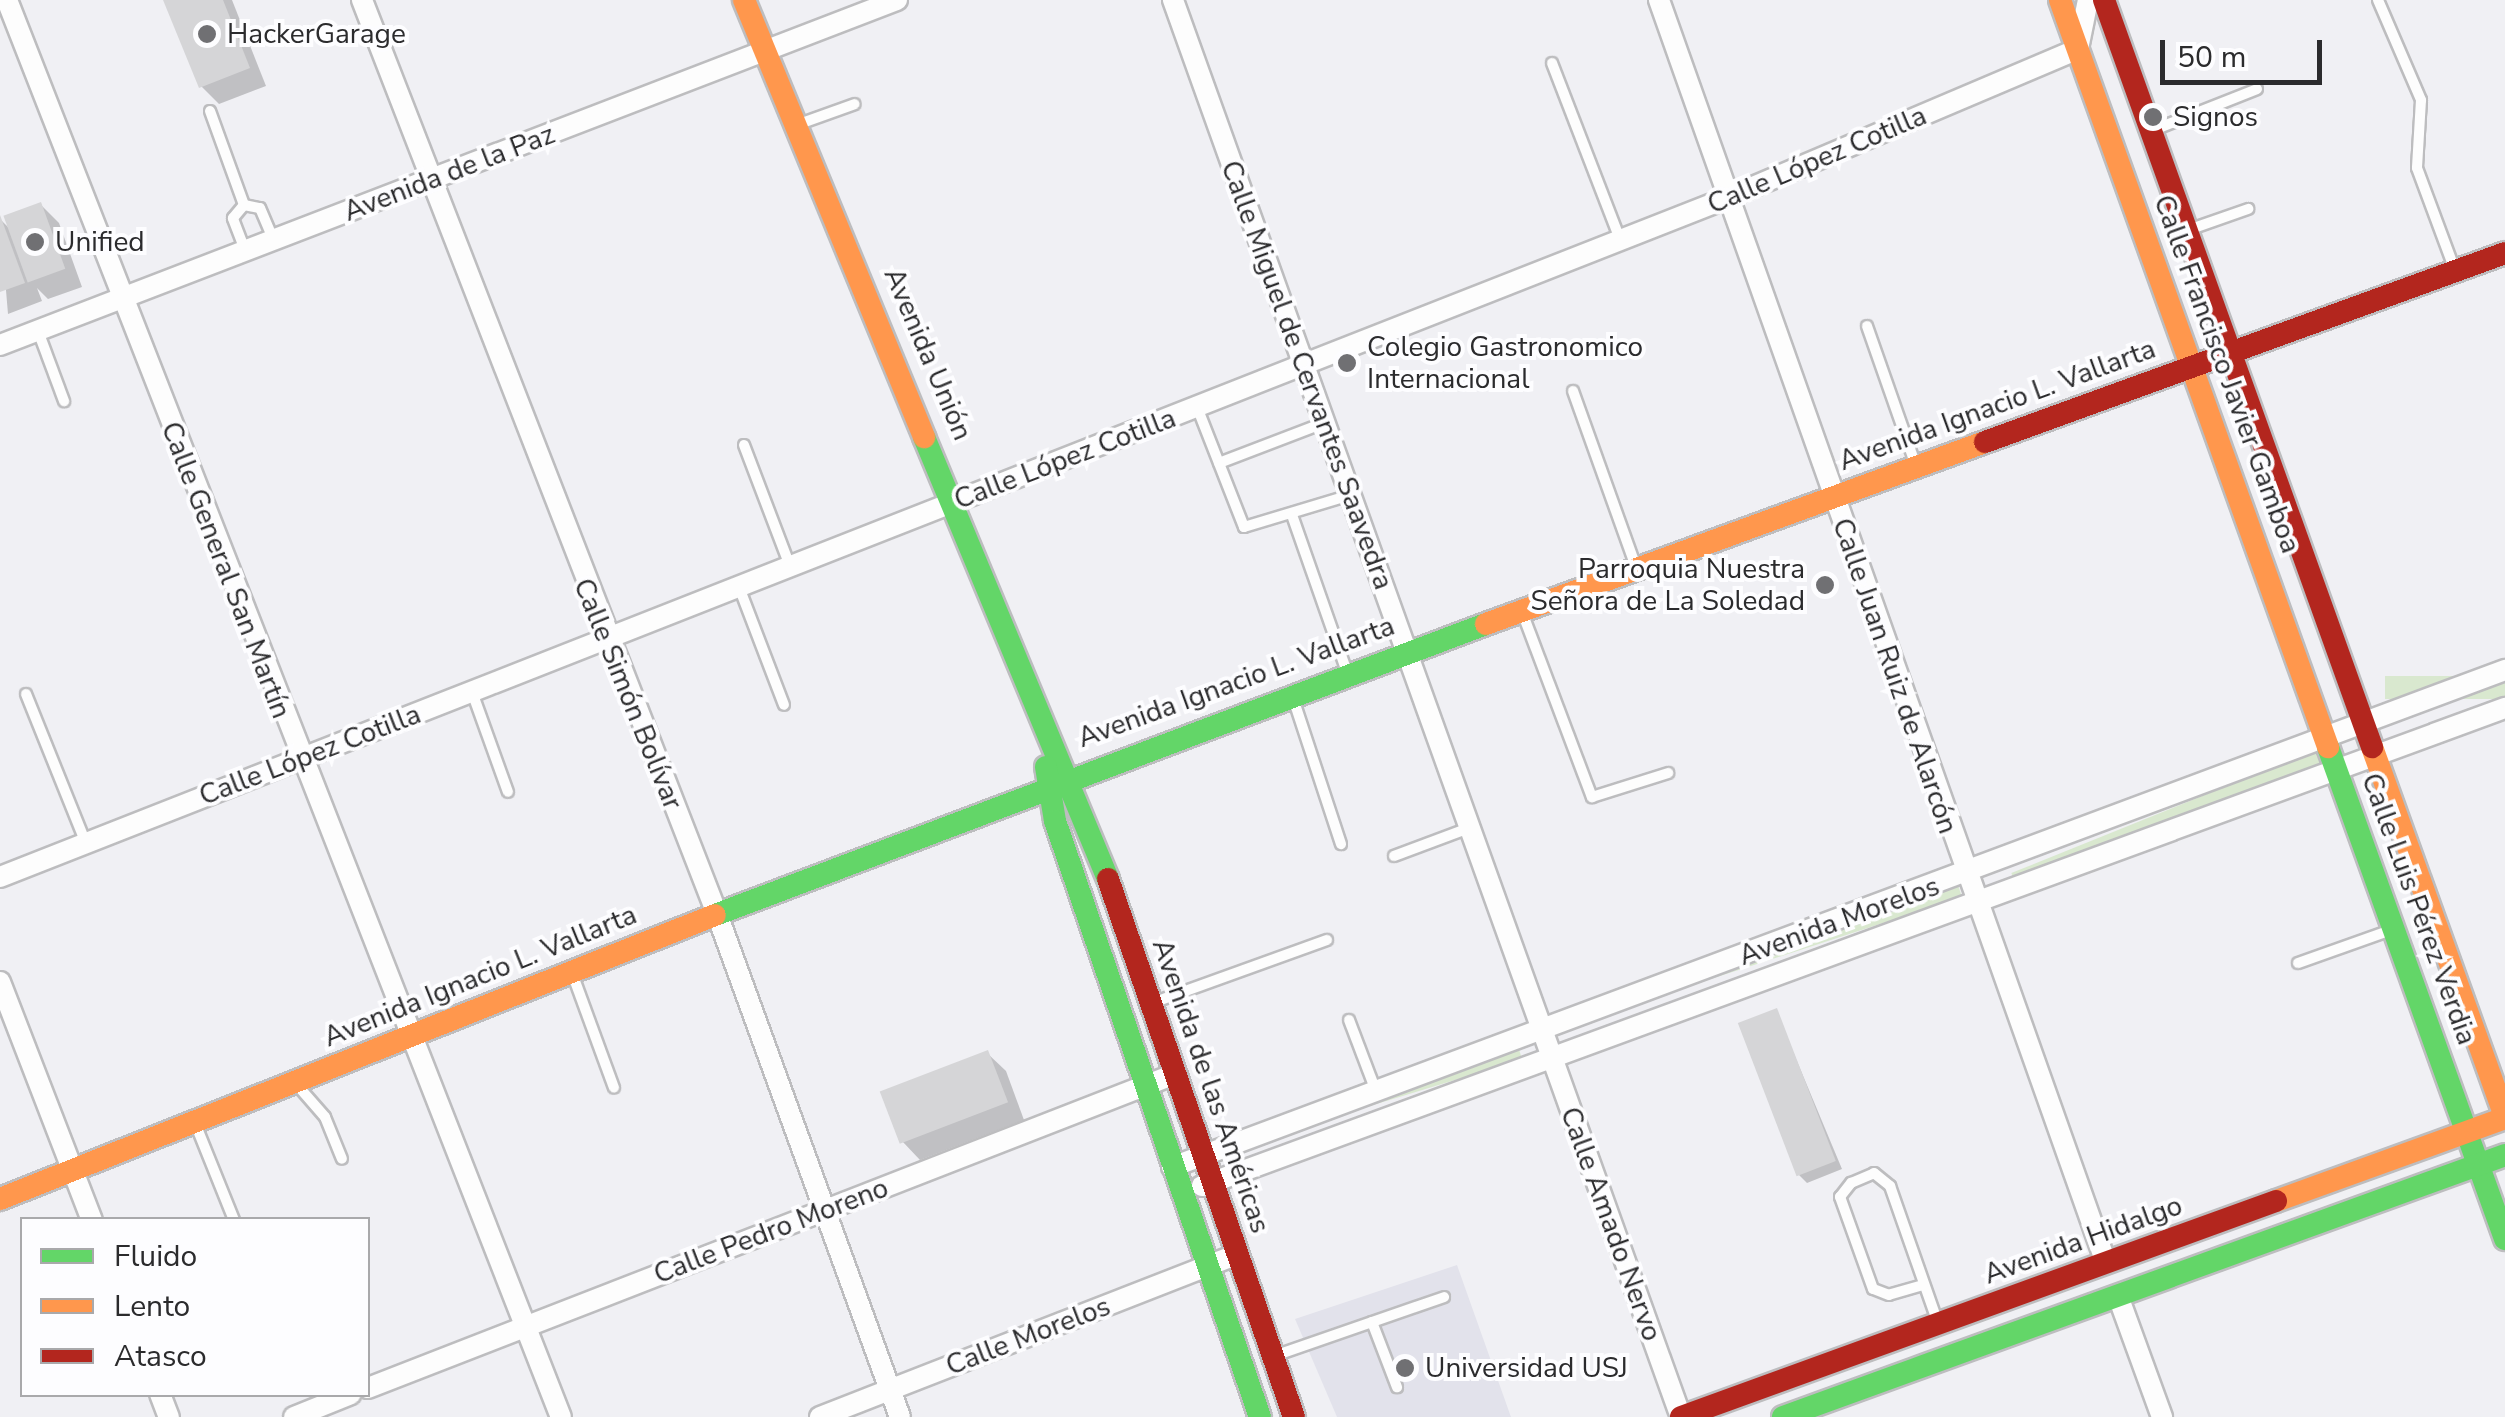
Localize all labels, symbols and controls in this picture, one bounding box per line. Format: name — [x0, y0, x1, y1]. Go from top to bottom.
place label: HackerGarage — [227, 17, 406, 51]
scale bar — [2165, 20, 2328, 82]
marker: HackerGarage — [196, 23, 218, 45]
text: 50 m — [2177, 37, 2246, 78]
street label: Calle López Cotilla — [1702, 99, 1932, 221]
place label: Signos — [2173, 100, 2258, 134]
marker: Signos — [2142, 106, 2164, 128]
street label: Avenida de la Paz — [339, 117, 559, 229]
street label: Calle Miguel de Cervantes Saavedra — [1214, 156, 1400, 594]
street label: Calle Francisco Javier Gamboa — [2146, 190, 2308, 558]
place label: Unified — [55, 225, 145, 259]
marker: Unified — [24, 231, 46, 253]
street label: Avenida Unión — [877, 263, 979, 445]
place label: Colegio Gastronomico Internacional — [1367, 330, 1643, 396]
street label: Avenida Ignacio L. Vallarta — [1834, 332, 2160, 478]
marker: Colegio Gastronomico Internacional — [1336, 352, 1358, 374]
street label: Calle López Cotilla — [949, 401, 1181, 517]
street label: Calle General San Martín — [154, 417, 298, 723]
street label: Calle Juan Ruiz de Alarcón — [1825, 514, 1965, 838]
place label: Parroquia Nuestra Señora de La Soledad — [1531, 552, 1805, 618]
street label: Calle Simón Bolívar — [566, 573, 690, 815]
marker: Parroquia Nuestra Señora de La Soledad — [1814, 574, 1836, 596]
street label: Avenida Ignacio L. Vallarta — [1073, 609, 1399, 755]
street label: Calle López Cotilla — [194, 697, 426, 813]
street label: Calle Luis Pérez Verdia — [2354, 769, 2484, 1049]
street label: Avenida Morelos — [1734, 869, 1944, 973]
street label: Avenida Ignacio L. Vallarta — [319, 898, 641, 1054]
street label: Avenida de las Américas — [1145, 935, 1277, 1237]
street label: Calle Amado Nervo — [1553, 1103, 1669, 1345]
street label: Calle Pedro Moreno — [649, 1171, 893, 1291]
street label: Avenida Hidalgo — [1979, 1189, 2187, 1291]
legend — [20, 1217, 370, 1397]
text: Fluido — [114, 1236, 197, 1277]
text: Lento — [114, 1286, 190, 1327]
street label: Calle Morelos — [941, 1289, 1115, 1383]
text: Atasco — [114, 1336, 207, 1377]
place label: Universidad USJ — [1425, 1351, 1628, 1385]
marker: Universidad USJ — [1394, 1357, 1416, 1379]

